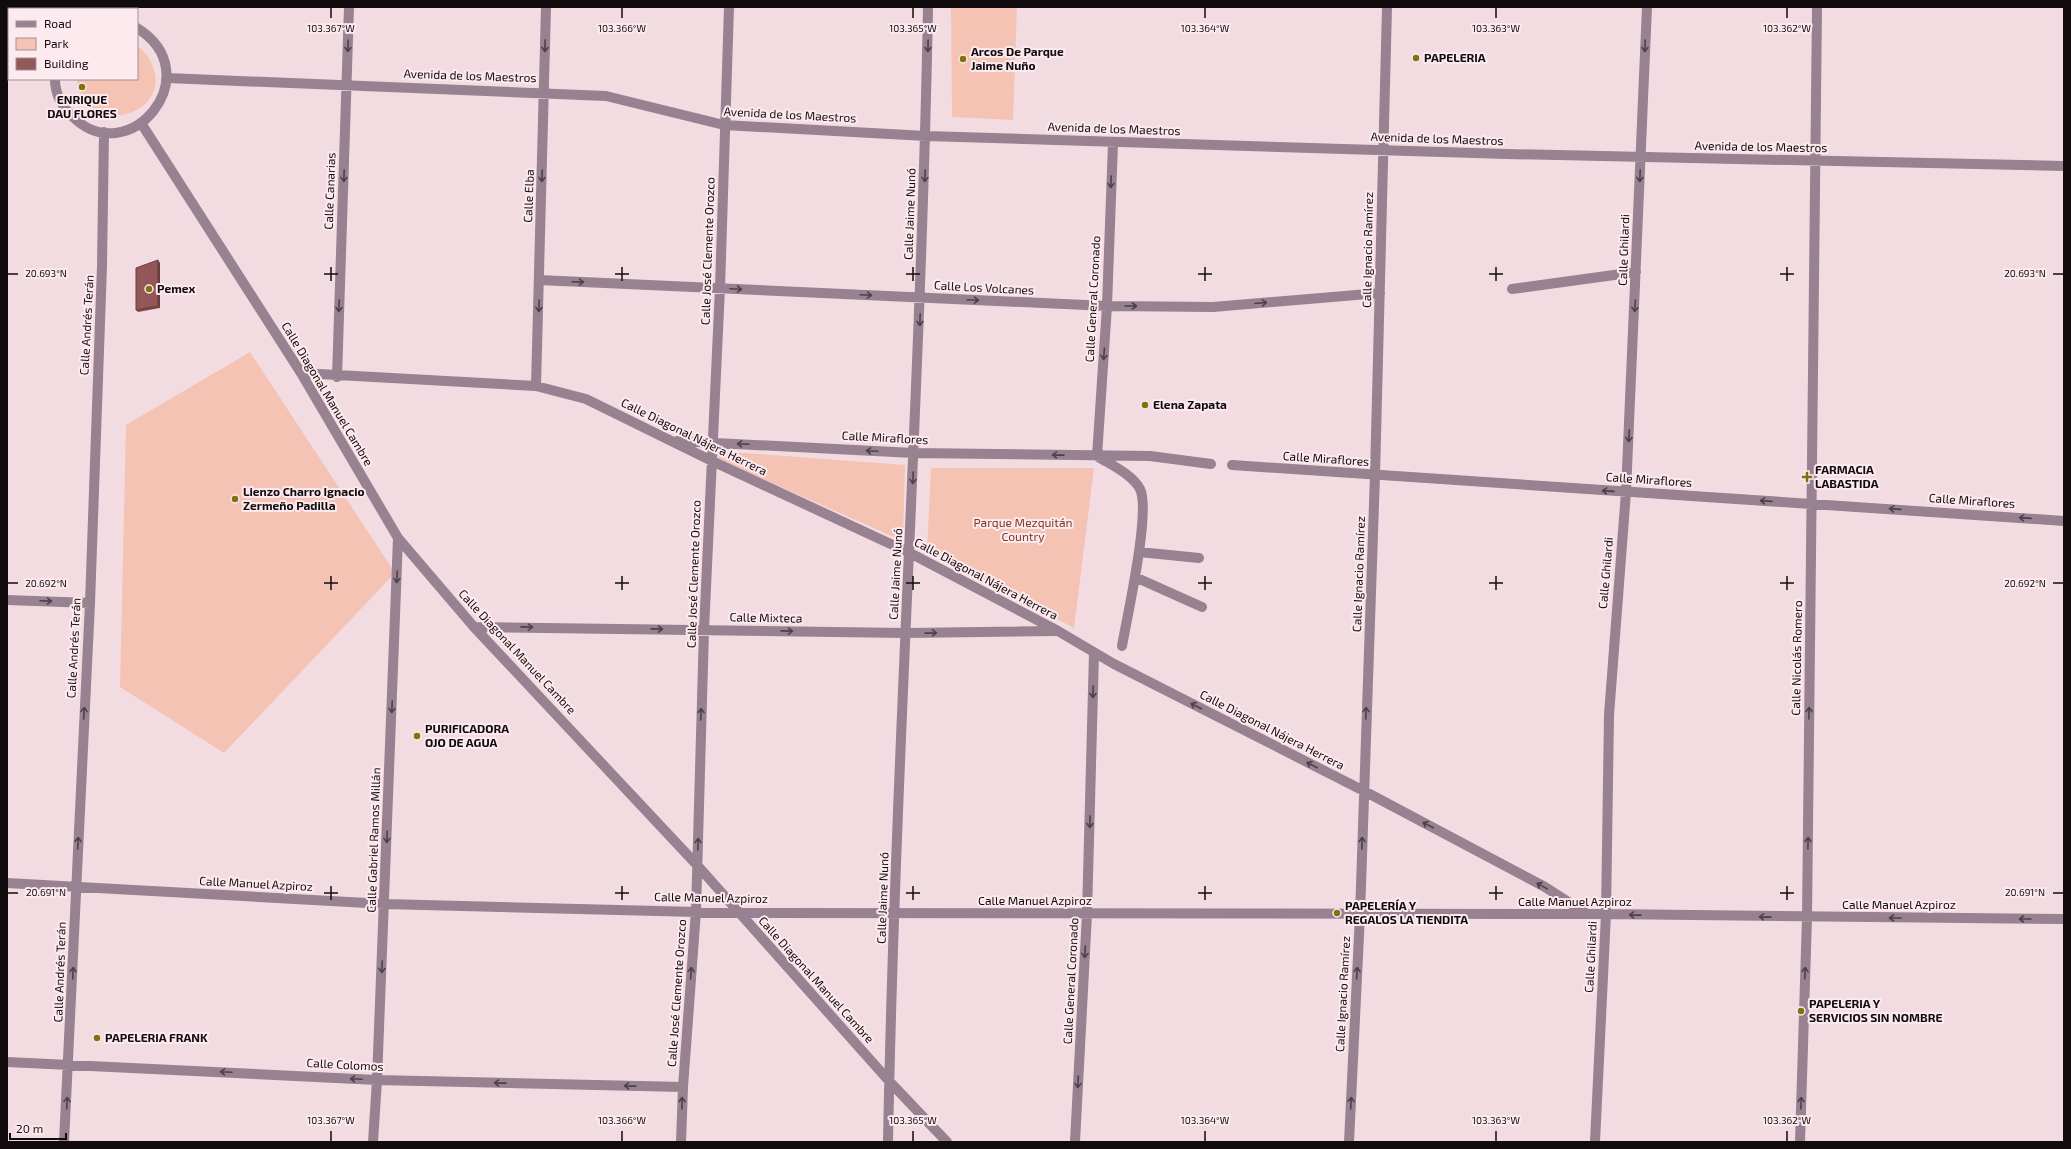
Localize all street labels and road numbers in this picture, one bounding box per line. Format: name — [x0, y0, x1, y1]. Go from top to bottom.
street label: Avenida de los Maestros — [403, 66, 537, 84]
street label: Avenida de los Maestros — [723, 104, 857, 124]
street label: Avenida de los Maestros — [1047, 119, 1181, 137]
street label: Avenida de los Maestros — [1370, 129, 1504, 147]
street label: Avenida de los Maestros — [1694, 138, 1828, 154]
street label: Calle Canarias — [321, 152, 337, 230]
street label: Calle Jaime Nunó — [900, 168, 918, 260]
street label: Calle Elba — [520, 169, 536, 223]
street label: Calle José Clemente Orozco — [697, 176, 717, 325]
street label: Calle Ignacio Ramírez — [1359, 192, 1375, 308]
street label: Calle Ghilardi — [1615, 214, 1631, 286]
street label: Calle General Coronado — [1082, 235, 1102, 363]
street label: Calle Andrés Terán — [76, 274, 96, 376]
street label: Calle Los Volcanes — [934, 277, 1035, 297]
street label: Calle Diagonal Manuel Cambre — [279, 319, 376, 468]
street label: Calle Diagonal Nájera Herrera — [619, 395, 770, 478]
street label: Calle Miraflores — [841, 428, 929, 446]
street label: Calle Miraflores — [1282, 448, 1370, 468]
street label: Calle Miraflores — [1605, 469, 1693, 489]
street label: Calle Miraflores — [1928, 490, 2016, 510]
street label: Calle José Clemente Orozco — [683, 499, 703, 648]
street label: Calle Ignacio Ramírez — [1349, 516, 1367, 632]
street label: Calle Jaime Nunó — [886, 528, 904, 620]
street label: Calle Diagonal Nájera Herrera — [912, 534, 1061, 623]
street label: Calle Ghilardi — [1595, 536, 1615, 609]
street label: Calle Diagonal Manuel Cambre — [456, 586, 579, 717]
street label: Calle Andrés Terán — [63, 597, 83, 699]
street label: Calle Nicolás Romero — [1788, 600, 1804, 716]
street label: Calle Mixteca — [729, 609, 803, 625]
street label: Calle Diagonal Nájera Herrera — [1197, 686, 1347, 773]
street label: Calle Gabriel Ramos Millán — [363, 767, 383, 913]
street label: Calle Jaime Nunó — [873, 852, 891, 944]
street label: Calle Manuel Azpiroz — [199, 873, 313, 893]
street label: Calle Manuel Azpiroz — [654, 889, 768, 905]
street label: Calle Manuel Azpiroz — [978, 893, 1092, 907]
street label: Calle Manuel Azpiroz — [1518, 894, 1632, 908]
street label: Calle Manuel Azpiroz — [1842, 897, 1956, 911]
street label: Calle Diagonal Manuel Cambre — [756, 913, 877, 1045]
street label: Calle General Coronado — [1060, 917, 1080, 1045]
street label: Calle José Clemente Orozco — [664, 918, 688, 1067]
street label: Calle Andrés Terán — [50, 921, 68, 1023]
street label: Calle Ghilardi — [1581, 921, 1599, 993]
street label: Calle Ignacio Ramírez — [1332, 936, 1352, 1052]
street label: Calle Colomos — [306, 1055, 384, 1073]

